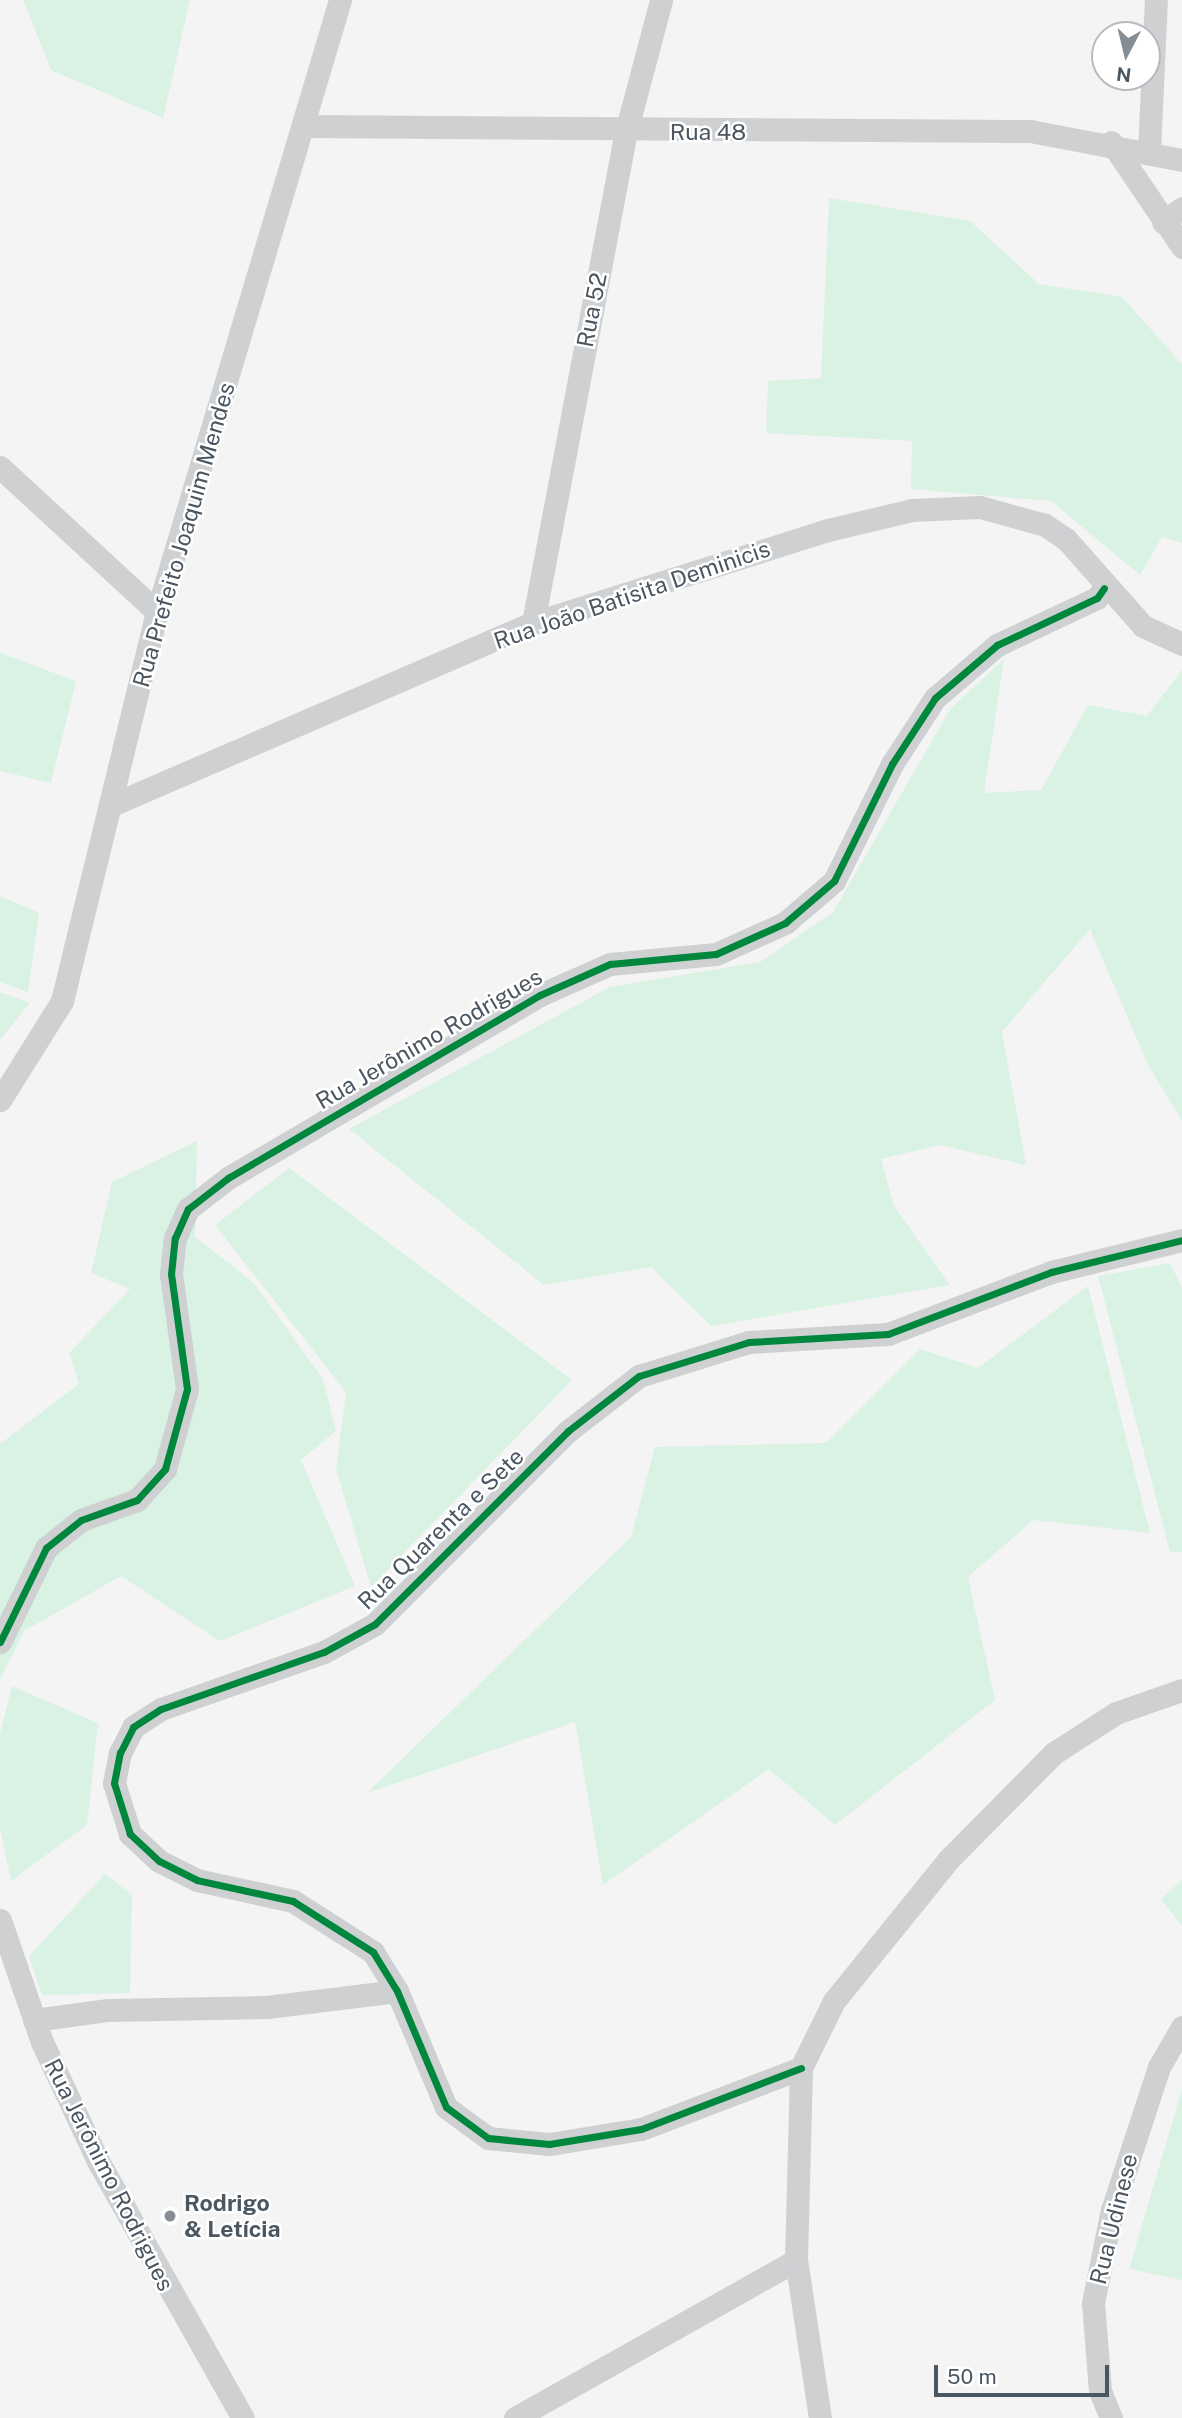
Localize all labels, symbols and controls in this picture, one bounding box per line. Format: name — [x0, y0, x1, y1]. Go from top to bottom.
north arrow — [1091, 21, 1161, 91]
text: N — [1115, 63, 1132, 87]
street label: Rua 48 — [670, 118, 746, 146]
street label: Rua 52 — [571, 270, 613, 350]
street label: Rua Prefeito Joaquim Mendes — [127, 379, 241, 691]
street label: Rua João Batisita Deminicis — [490, 535, 774, 655]
street label: Rua Jerônimo Rodrigues — [311, 963, 547, 1115]
street label: Rua Quarenta e Sete — [352, 1443, 530, 1615]
street label: Rua Jerônimo Rodrigues — [38, 2054, 180, 2296]
street label: Rua Udinese — [1084, 2151, 1144, 2287]
place label: Rodrigo & Letícia — [184, 2189, 281, 2243]
marker: Rodrigo & Letícia — [162, 2208, 178, 2224]
scale bar — [937, 2352, 1112, 2396]
text: 50 m — [947, 2364, 997, 2389]

